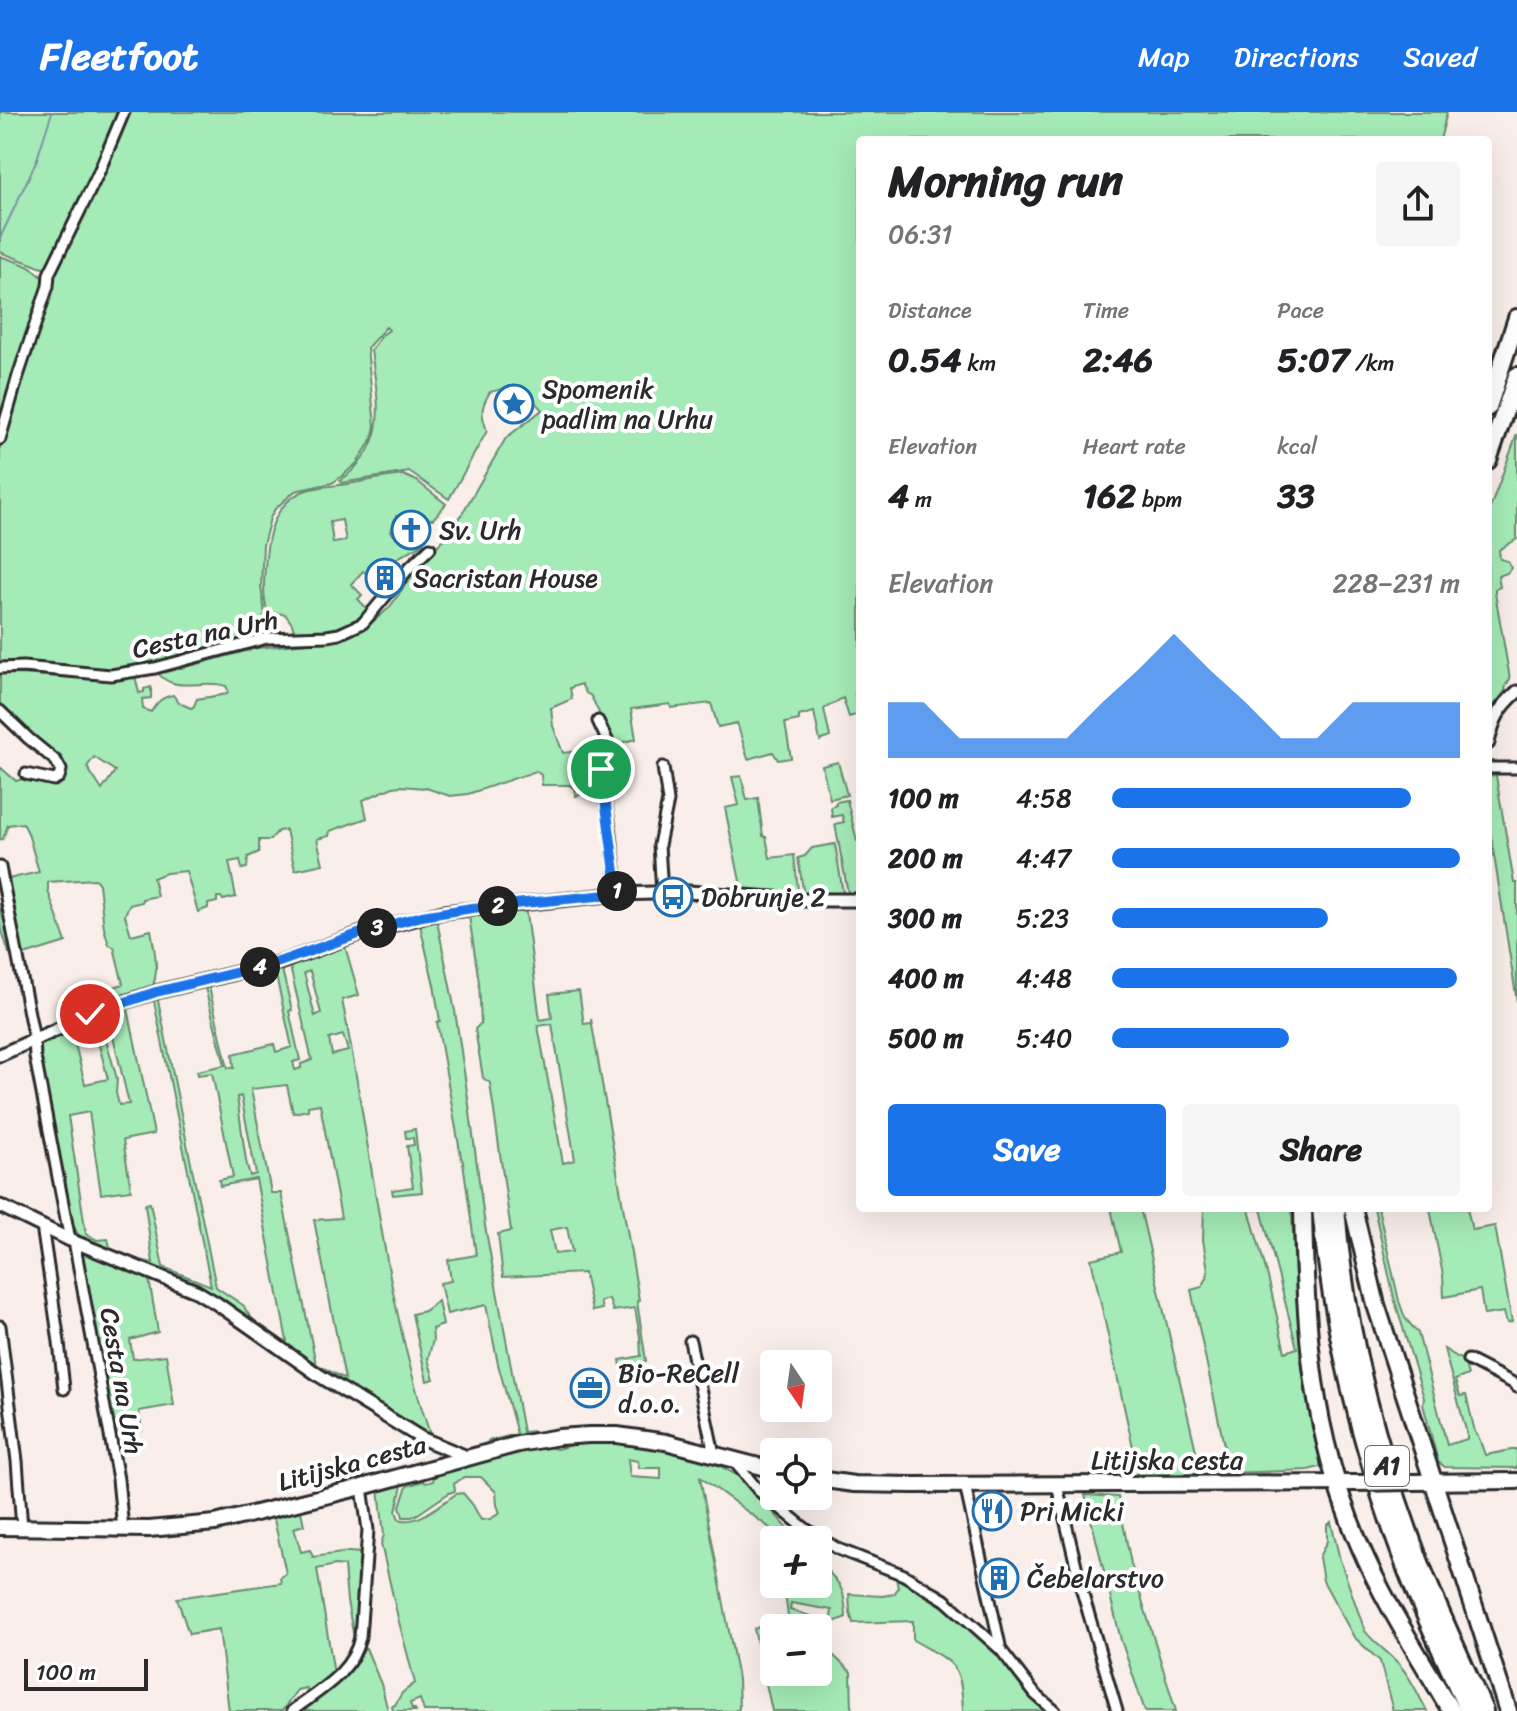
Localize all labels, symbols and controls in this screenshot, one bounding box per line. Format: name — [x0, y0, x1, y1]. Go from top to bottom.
text: Fleetfoot — [40, 23, 198, 90]
text: Map — [1138, 32, 1190, 81]
text: Directions — [1234, 32, 1359, 81]
text: Saved — [1403, 32, 1477, 81]
text: Morning run — [888, 142, 1123, 220]
button: share — [1376, 162, 1460, 246]
text: 06:31 — [888, 211, 952, 257]
text: Distance — [888, 291, 972, 330]
text: Time — [1083, 291, 1129, 330]
text: Pace — [1277, 291, 1324, 330]
text: 0.54 — [888, 330, 962, 390]
text: 2:46 — [1083, 330, 1153, 390]
text: 5:07 — [1277, 330, 1349, 390]
text: km — [962, 344, 996, 383]
text: /km — [1349, 344, 1395, 383]
place label: Spomenik padlim na Urhu — [541, 366, 713, 442]
place icon: Spomenik padlim na Urhu — [493, 383, 535, 425]
text: Elevation — [888, 427, 977, 466]
text: Heart rate — [1083, 427, 1186, 466]
text: kcal — [1277, 427, 1317, 466]
text: 4 — [888, 466, 909, 526]
text: 162 — [1083, 466, 1136, 526]
text: 33 — [1277, 466, 1315, 526]
text: m — [909, 480, 932, 519]
text: bpm — [1136, 480, 1183, 519]
place label: Sv. Urh — [439, 507, 521, 553]
church icon: Sv. Urh — [390, 509, 432, 551]
place label: Sacristan House — [413, 555, 598, 601]
building icon: Sacristan House — [364, 557, 406, 599]
text: Elevation — [888, 560, 993, 606]
text: 228–231 m — [1332, 560, 1460, 606]
street label: Cesta na Urh — [128, 596, 282, 672]
pin — [567, 735, 635, 803]
icon: arrive — [579, 747, 623, 791]
text: 100 m — [888, 775, 959, 821]
text: 4:58 — [1016, 775, 1072, 821]
text: 200 m — [888, 835, 963, 881]
text: 4:47 — [1016, 835, 1071, 881]
pin: 1 — [597, 871, 637, 911]
text: 1 — [612, 871, 622, 910]
place label: Dobrunje 2 — [701, 874, 826, 920]
bus stop icon: Dobrunje 2 — [652, 876, 694, 918]
pin: 2 — [478, 886, 518, 926]
text: 2 — [492, 886, 504, 925]
text: 300 m — [888, 895, 962, 941]
text: 5:23 — [1016, 895, 1069, 941]
pin: 3 — [357, 908, 397, 948]
text: 3 — [371, 908, 383, 947]
pin: 4 — [240, 947, 280, 987]
text: 4 — [253, 947, 267, 986]
text: 400 m — [888, 955, 964, 1001]
text: 4:48 — [1016, 955, 1072, 1001]
pin — [56, 980, 124, 1048]
icon: check — [68, 992, 112, 1036]
text: 500 m — [888, 1015, 963, 1061]
text: 5:40 — [1016, 1015, 1072, 1061]
button: Save — [888, 1104, 1166, 1196]
button: Share — [1182, 1104, 1460, 1196]
street label: Cesta na Urh — [86, 1304, 158, 1458]
place label: Bio-ReCell d.o.o. — [618, 1350, 739, 1426]
north arrow — [760, 1350, 832, 1422]
map controls — [760, 1350, 832, 1686]
office icon: Bio-ReCell d.o.o. — [569, 1367, 611, 1409]
street label: Litijska cesta — [273, 1421, 432, 1505]
street label: Litijska cesta — [1091, 1437, 1244, 1483]
button: locate — [760, 1438, 832, 1510]
road number: A1 — [1365, 1446, 1409, 1486]
place label: Pri Micki — [1020, 1488, 1125, 1534]
restaurant icon: Pri Micki — [971, 1490, 1013, 1532]
button: + — [760, 1526, 832, 1598]
place label: Čebelarstvo — [1027, 1555, 1164, 1601]
building icon: Čebelarstvo — [978, 1557, 1020, 1599]
button: − — [760, 1614, 832, 1686]
text: 100 m — [36, 1653, 96, 1692]
scale bar — [24, 1655, 148, 1691]

